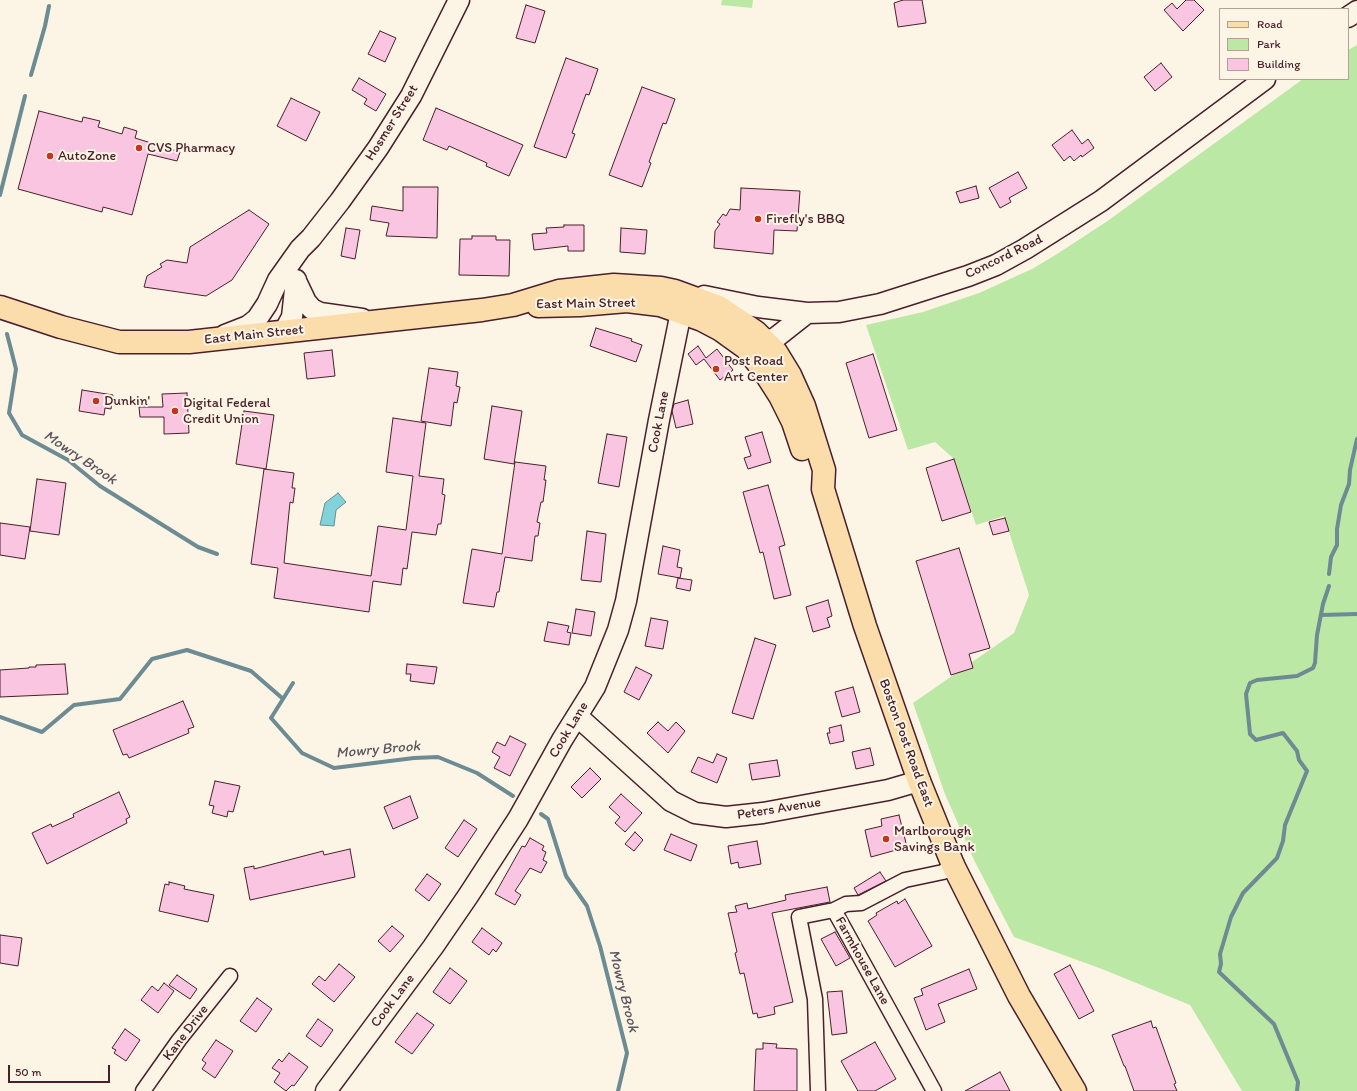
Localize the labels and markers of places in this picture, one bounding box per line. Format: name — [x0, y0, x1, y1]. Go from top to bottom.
place label: CVS Pharmacy — [147, 140, 235, 156]
marker: CVS Pharmacy — [134, 143, 144, 153]
place label: AutoZone — [58, 148, 116, 164]
marker: AutoZone — [45, 151, 55, 161]
place label: Firefly's BBQ — [766, 211, 845, 227]
marker: Firefly's BBQ — [753, 214, 763, 224]
place label: Post Road Art Center — [724, 353, 788, 386]
marker: Post Road Art Center — [711, 364, 721, 374]
place label: Dunkin' — [104, 393, 150, 409]
place label: Digital Federal Credit Union — [183, 395, 271, 428]
marker: Dunkin' — [91, 396, 101, 406]
marker: Digital Federal Credit Union — [170, 406, 180, 416]
place label: Marlborough Savings Bank — [894, 823, 975, 856]
marker: Marlborough Savings Bank — [881, 834, 891, 844]

